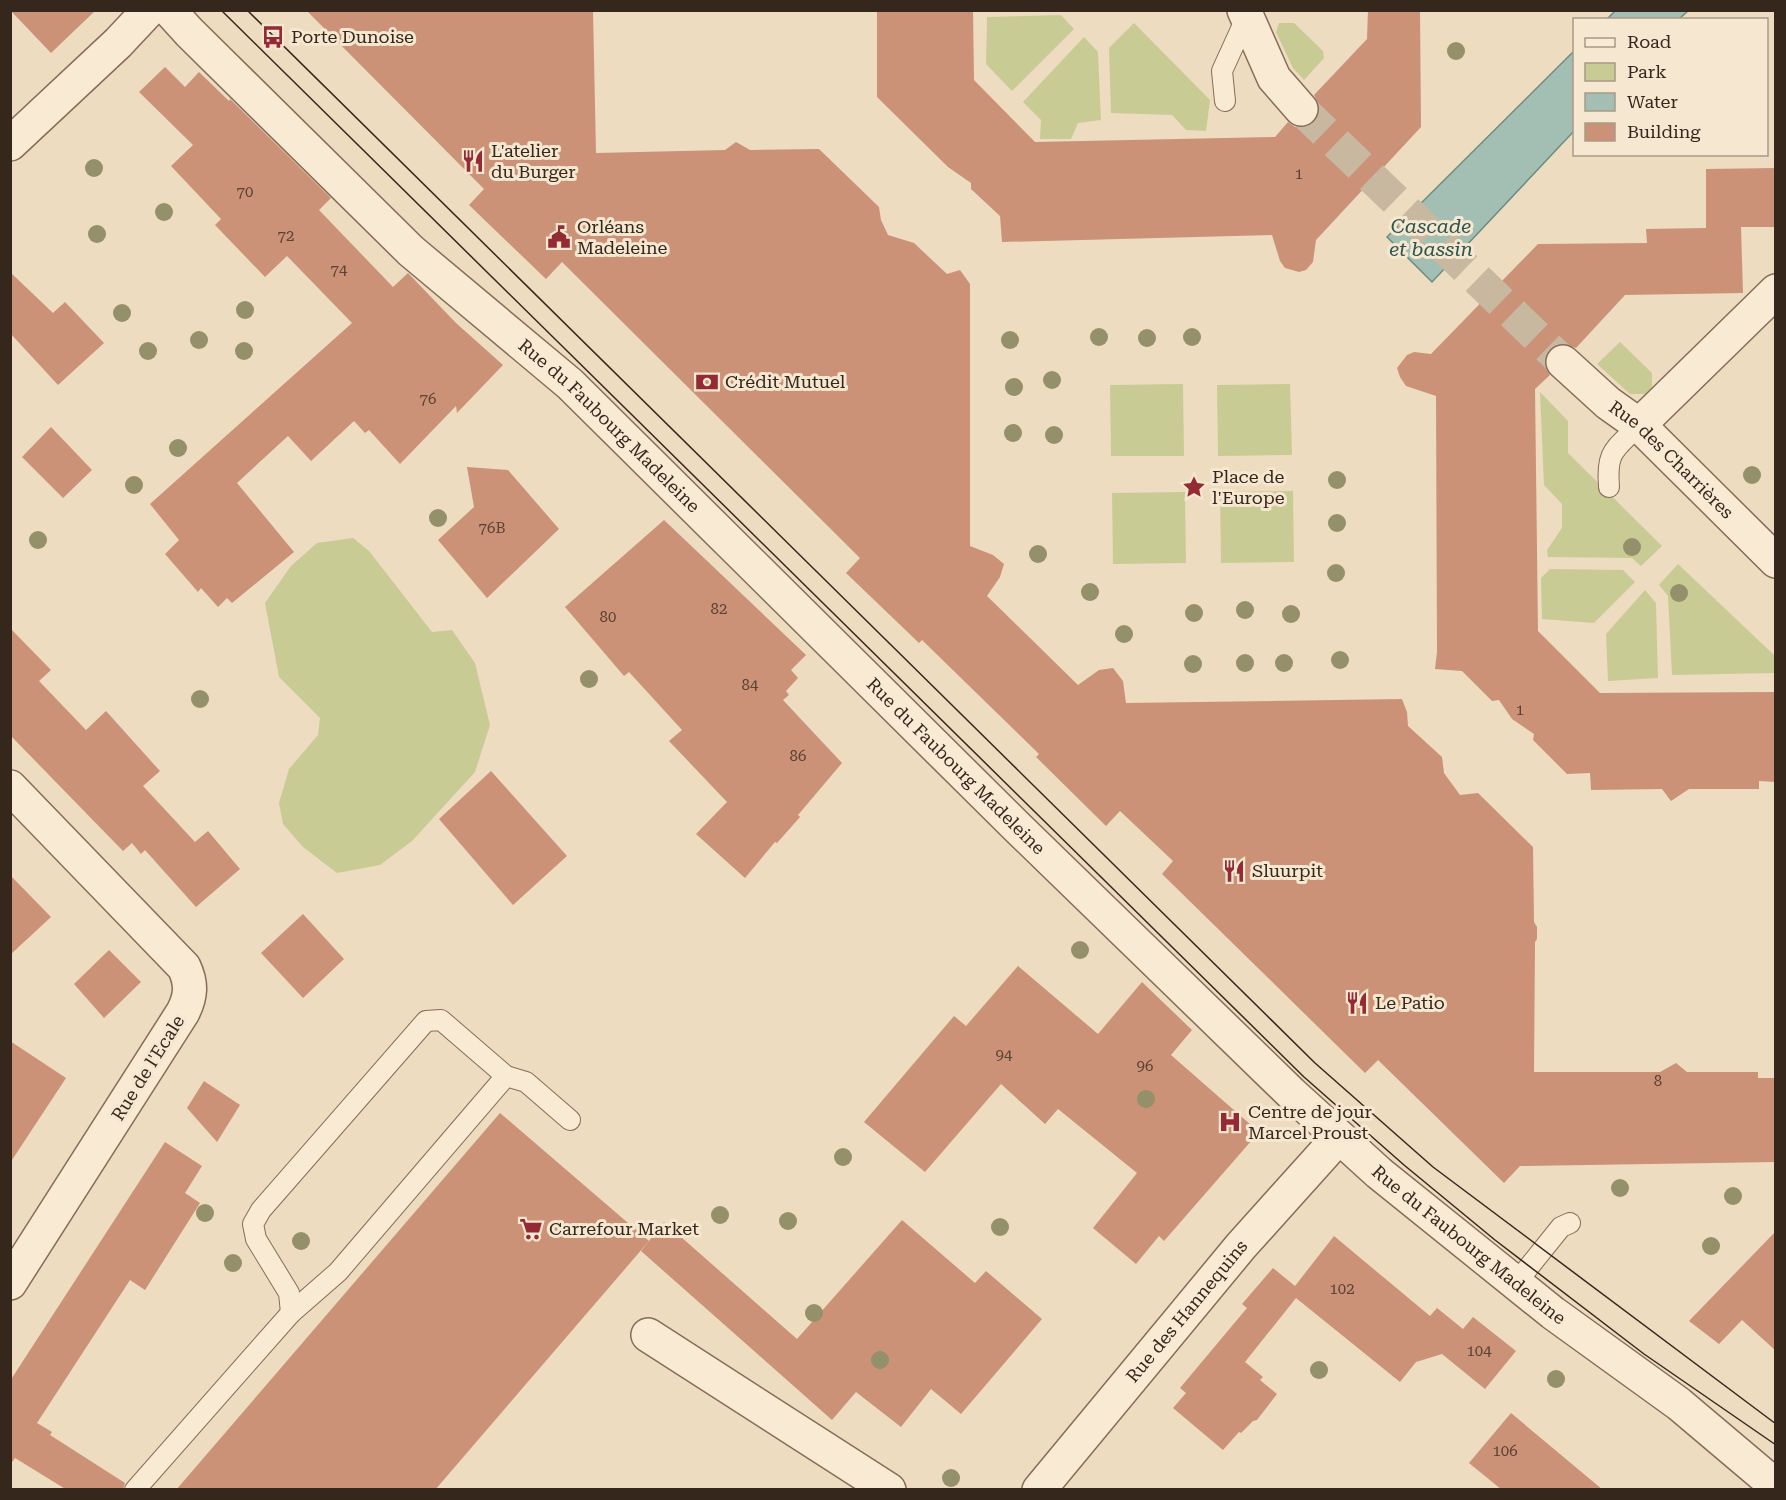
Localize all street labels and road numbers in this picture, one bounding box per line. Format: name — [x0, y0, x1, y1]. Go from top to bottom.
street label: Rue du Faubourg Madeleine — [514, 334, 704, 517]
street label: Rue des Charrières — [1605, 396, 1738, 523]
street label: Rue du Faubourg Madeleine — [863, 673, 1050, 859]
street label: Rue de l'Ecale — [107, 1011, 188, 1124]
street label: Rue du Faubourg Madeleine — [1368, 1161, 1570, 1329]
street label: Rue des Hannequins — [1121, 1235, 1252, 1387]

